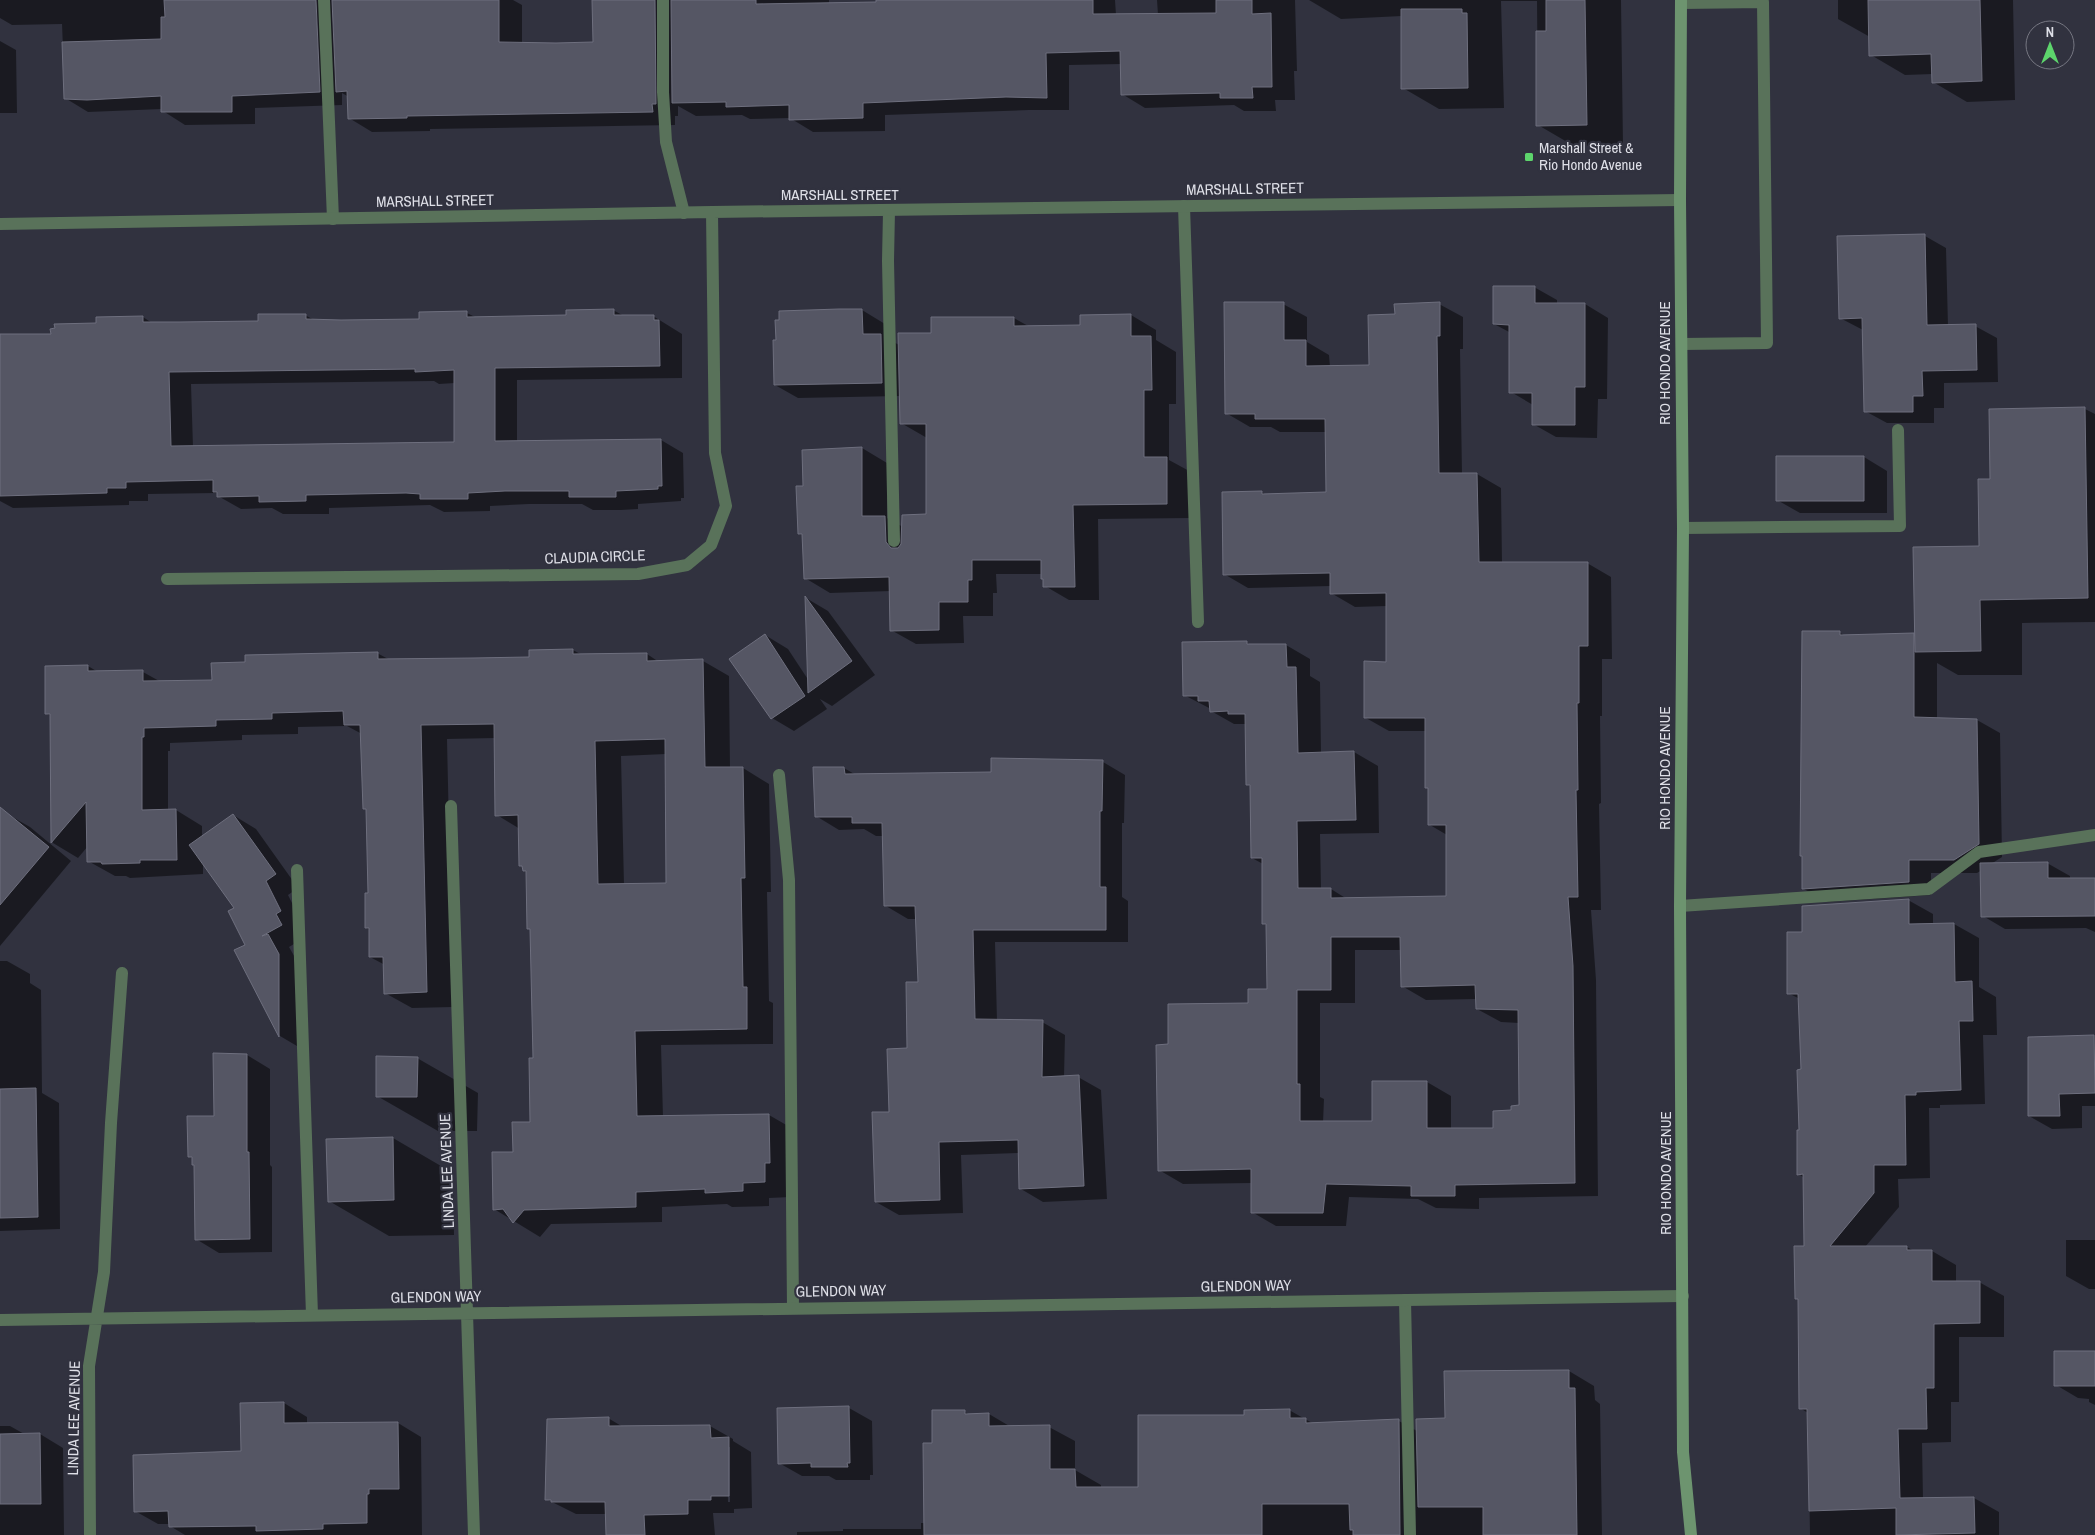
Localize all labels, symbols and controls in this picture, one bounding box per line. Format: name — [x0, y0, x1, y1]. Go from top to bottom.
north arrow — [2025, 20, 2075, 70]
text: N — [2046, 23, 2054, 41]
place label: Marshall Street & Rio Hondo Avenue — [1539, 137, 1642, 175]
marker: Marshall Street & Rio Hondo Avenue — [1523, 151, 1535, 163]
street label: MARSHALL STREET — [1186, 177, 1305, 200]
street label: MARSHALL STREET — [781, 184, 899, 205]
street label: MARSHALL STREET — [376, 189, 495, 212]
street label: RIO HONDO AVENUE — [1654, 301, 1675, 425]
street label: CLAUDIA CIRCLE — [544, 544, 646, 569]
street label: RIO HONDO AVENUE — [1654, 706, 1675, 830]
street label: RIO HONDO AVENUE — [1655, 1111, 1676, 1235]
street label: LINDA LEE AVENUE — [434, 1113, 459, 1229]
street label: GLENDON WAY — [1200, 1274, 1292, 1297]
street label: GLENDON WAY — [795, 1279, 887, 1302]
street label: GLENDON WAY — [390, 1285, 482, 1308]
street label: LINDA LEE AVENUE — [62, 1360, 85, 1475]

